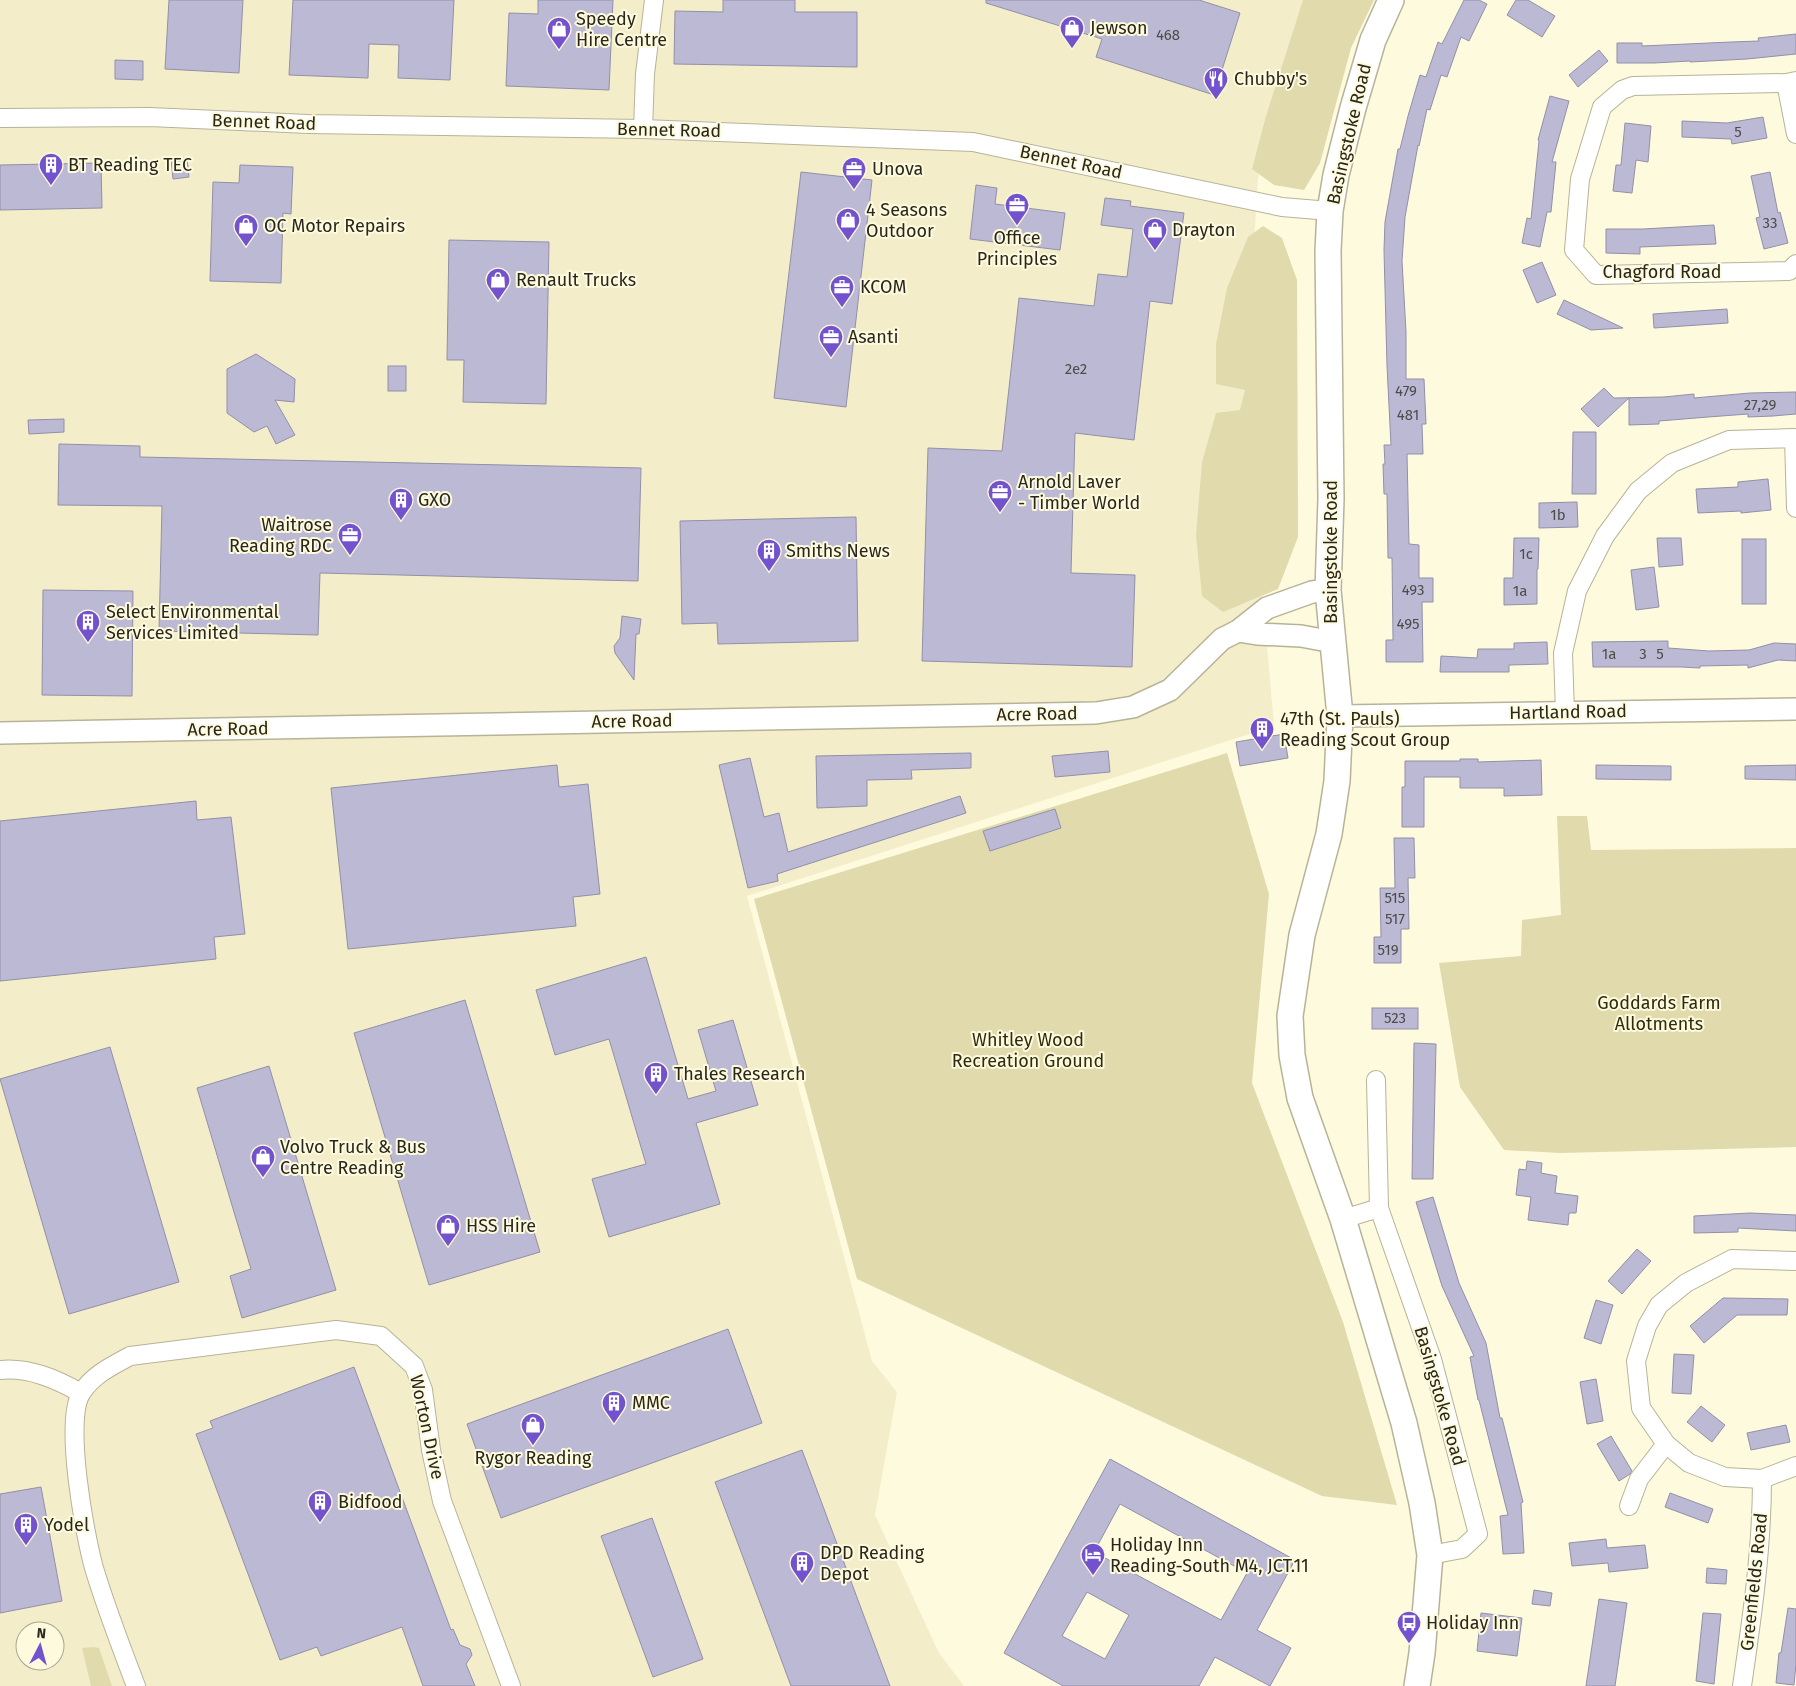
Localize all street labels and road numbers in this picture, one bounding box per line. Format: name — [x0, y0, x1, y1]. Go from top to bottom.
street label: Basingstoke Road — [1322, 61, 1376, 207]
street label: Bennet Road — [211, 109, 317, 135]
street label: Bennet Road — [617, 118, 721, 142]
street label: Bennet Road — [1018, 140, 1124, 184]
street label: Chagford Road — [1602, 261, 1722, 283]
street label: Basingstoke Road — [1320, 480, 1342, 624]
street label: Hartland Road — [1509, 700, 1627, 724]
street label: Acre Road — [996, 702, 1078, 726]
street label: Acre Road — [591, 709, 673, 733]
street label: Acre Road — [187, 717, 269, 741]
street label: Basingstoke Road — [1410, 1324, 1470, 1468]
street label: Worton Drive — [405, 1373, 449, 1481]
street label: Greenfields Road — [1736, 1512, 1772, 1652]

